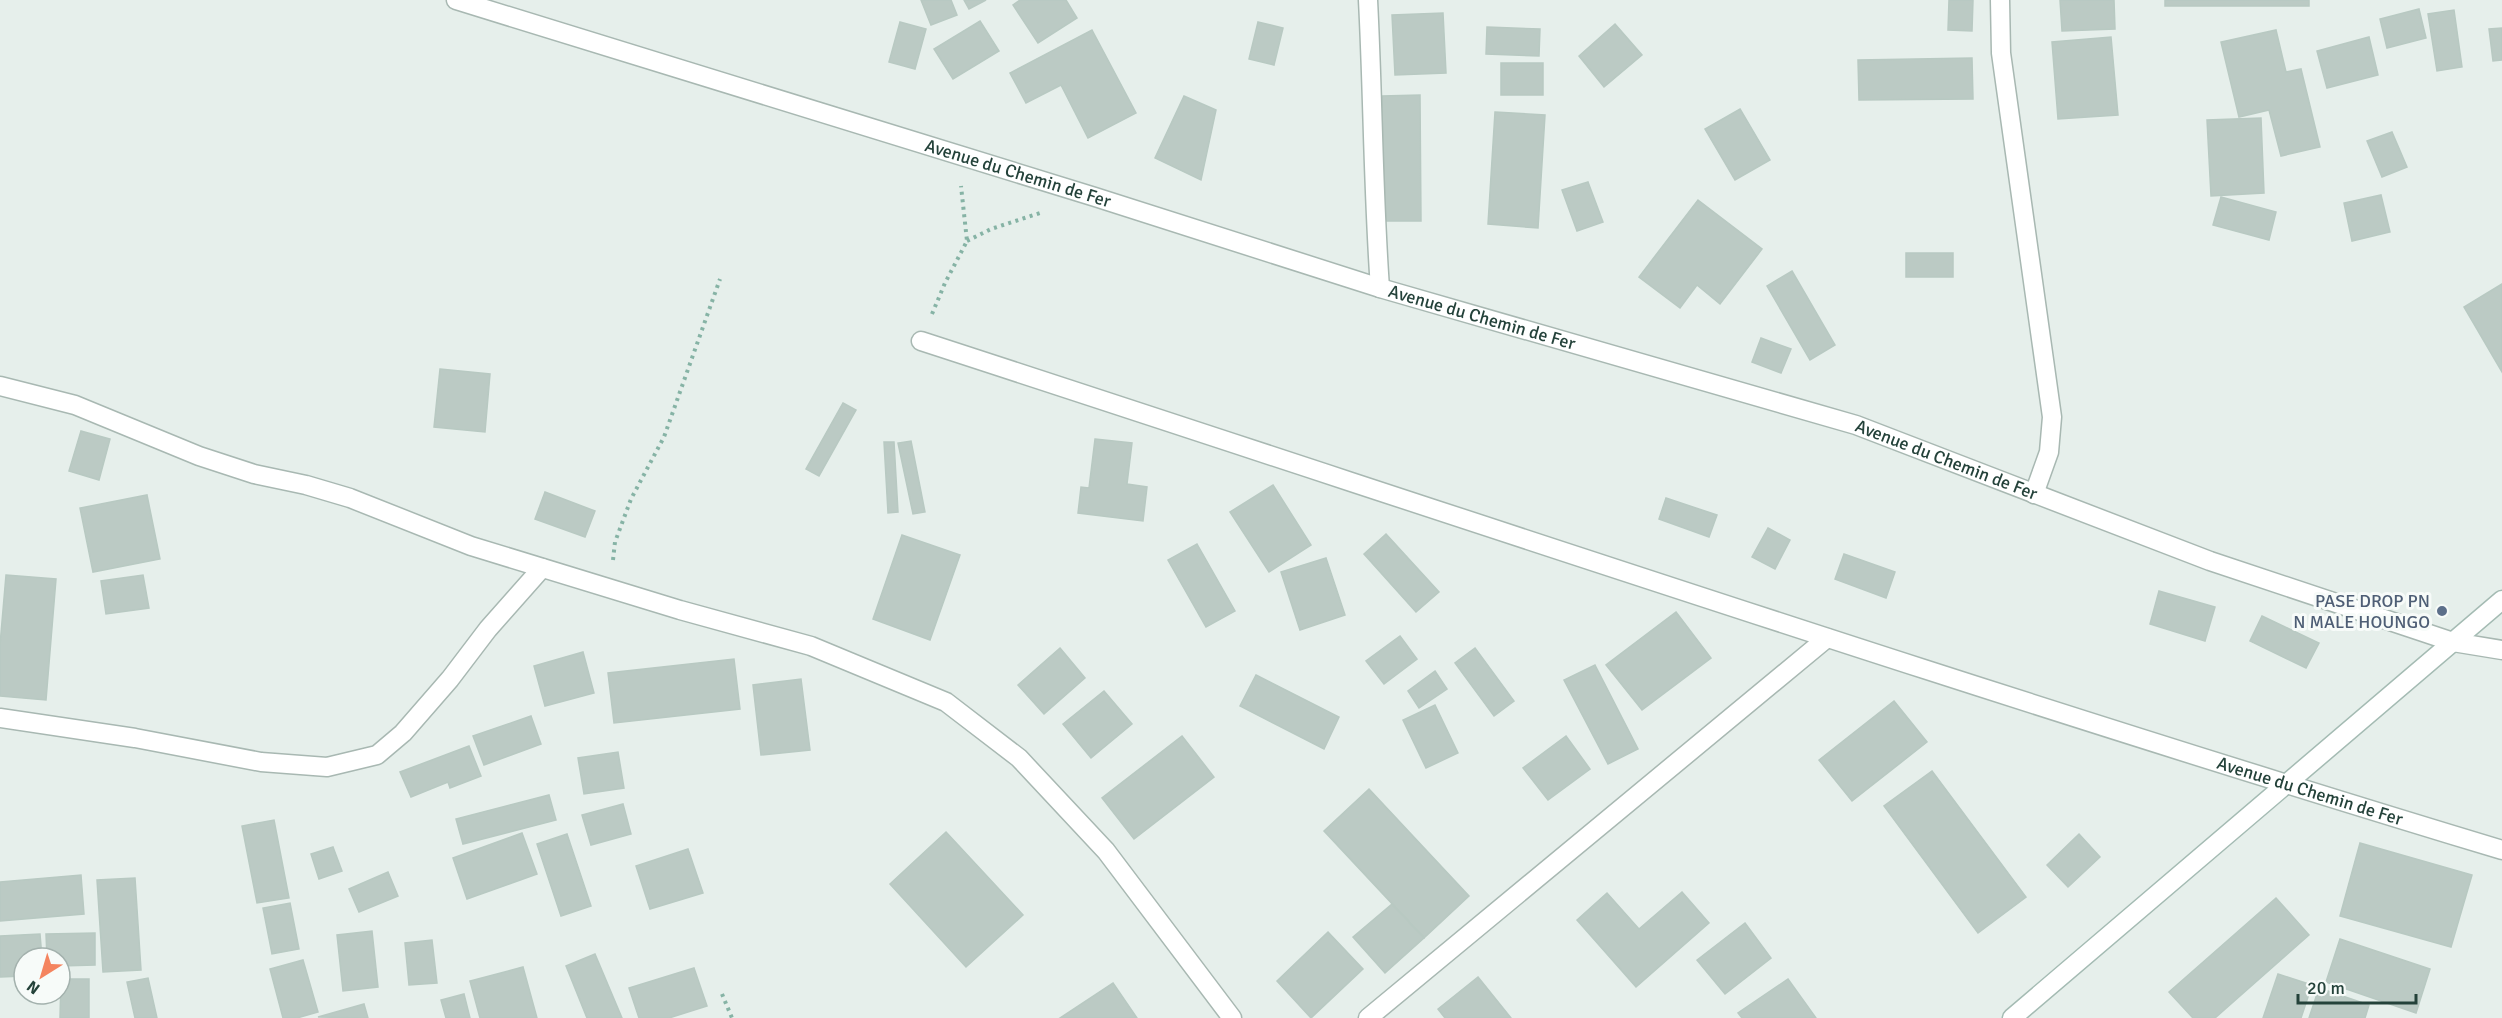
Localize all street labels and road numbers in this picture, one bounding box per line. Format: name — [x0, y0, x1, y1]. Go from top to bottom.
street label: Avenue du Chemin de Fer — [922, 134, 1114, 212]
street label: Avenue du Chemin de Fer — [1386, 280, 1578, 355]
street label: Avenue du Chemin de Fer — [1852, 415, 2041, 505]
street label: Avenue du Chemin de Fer — [2214, 752, 2406, 830]

